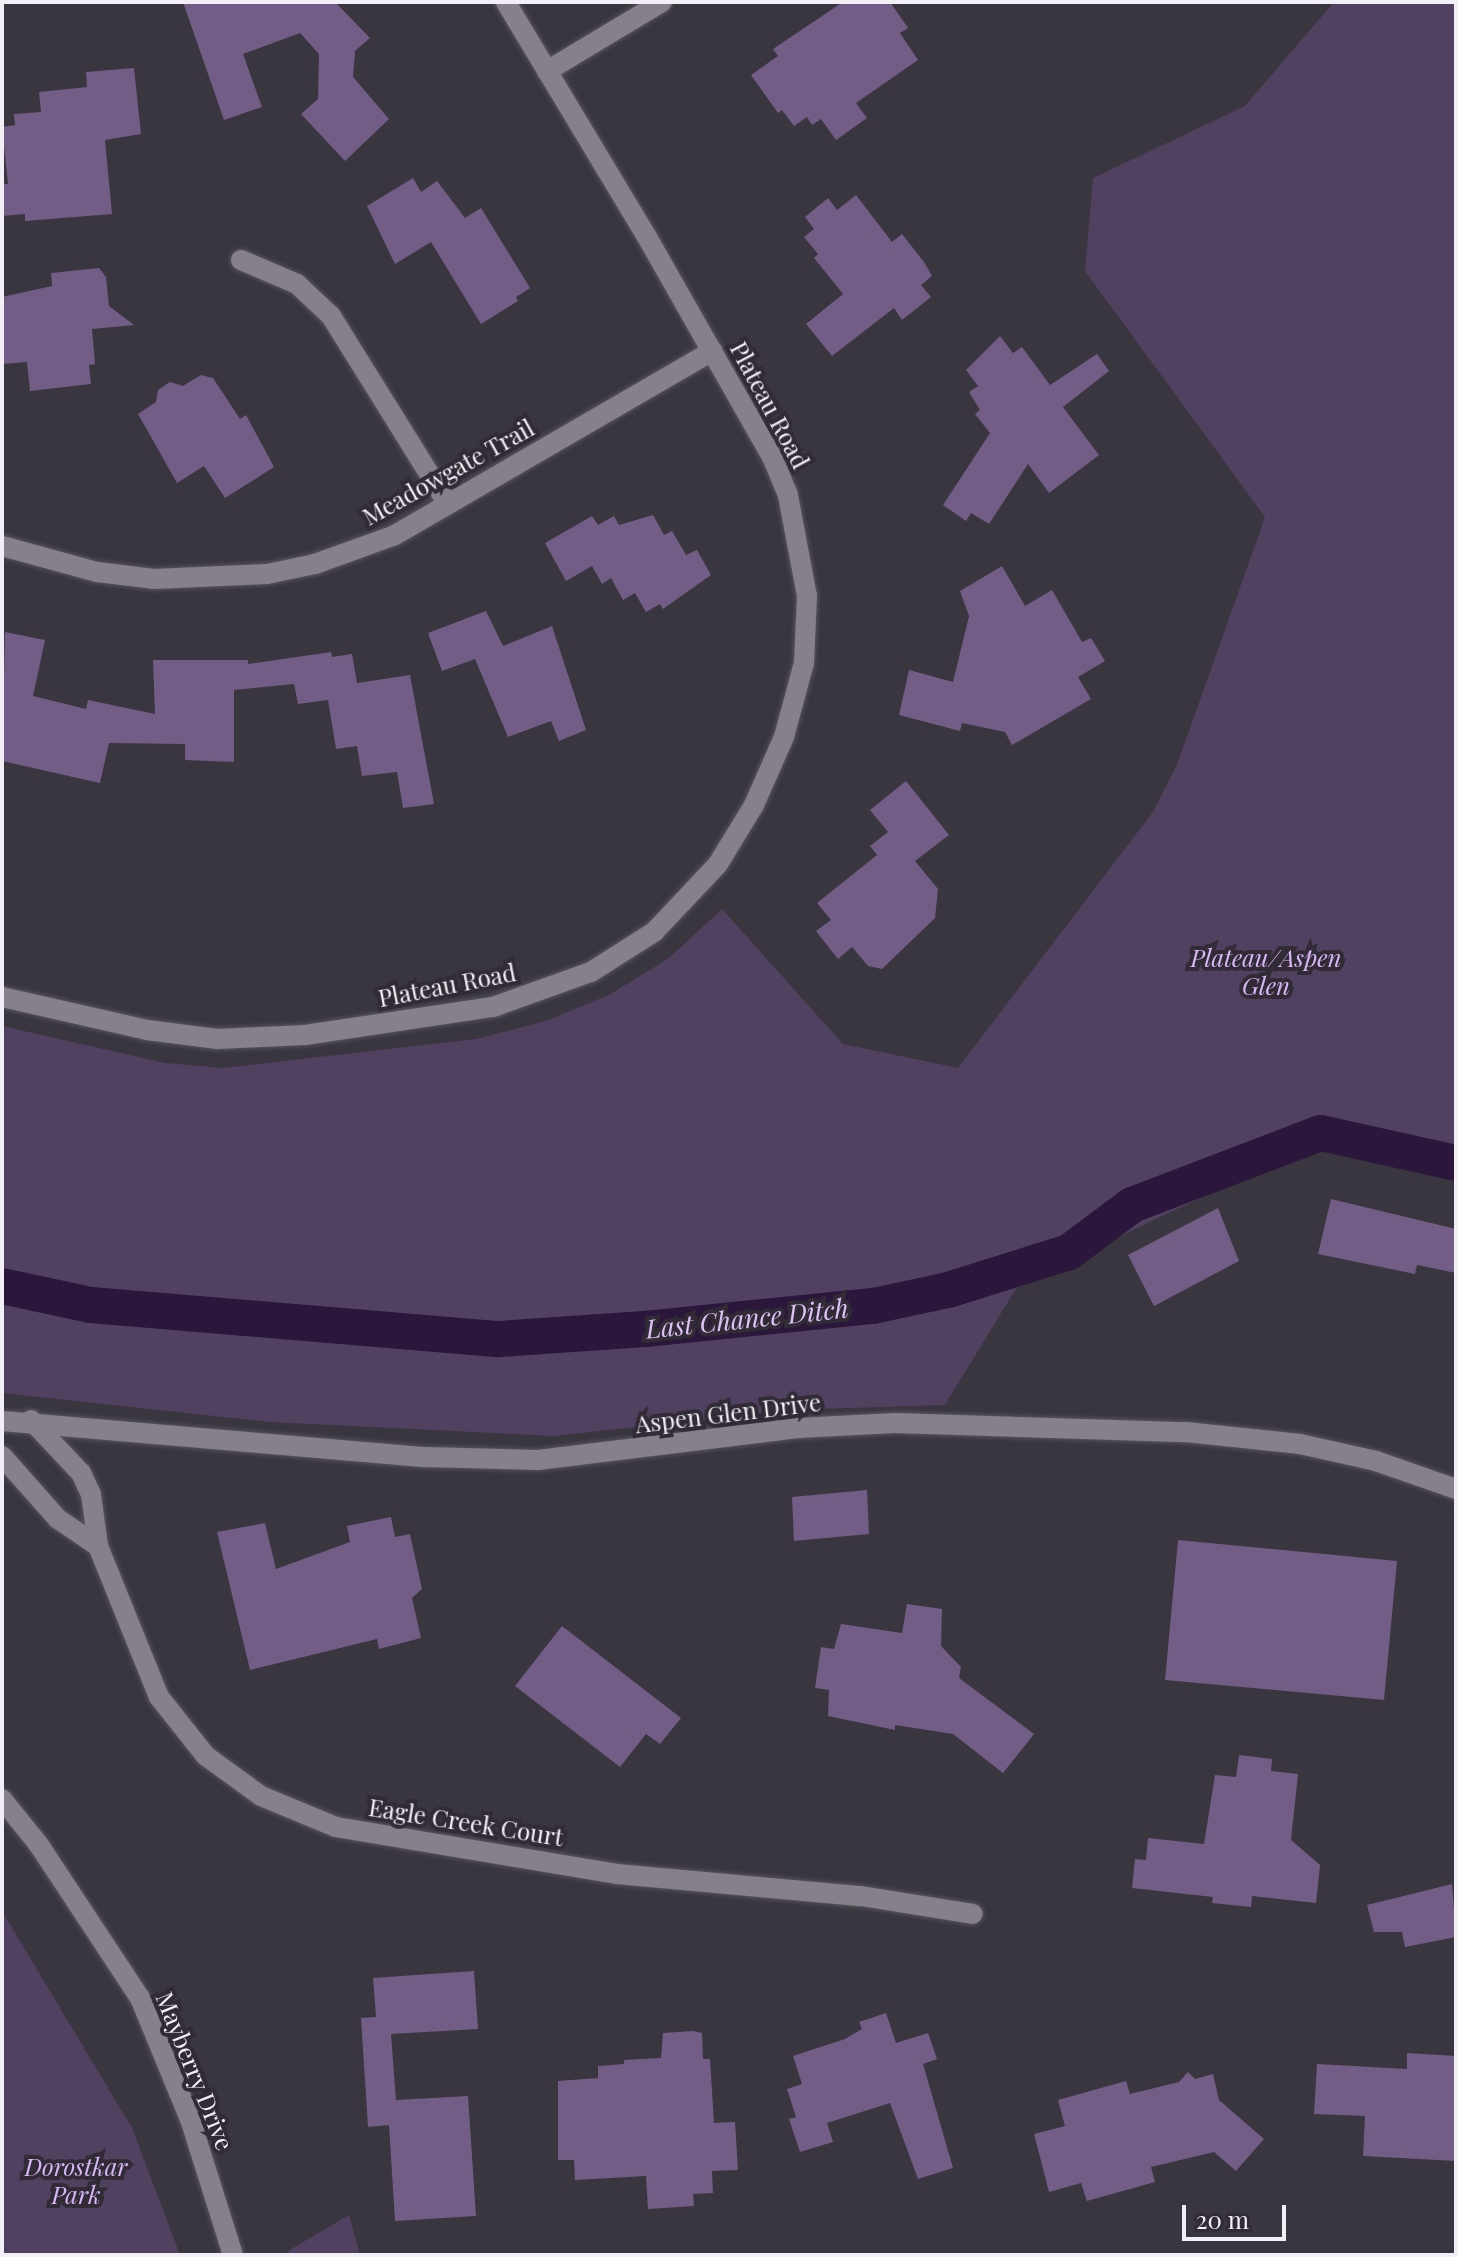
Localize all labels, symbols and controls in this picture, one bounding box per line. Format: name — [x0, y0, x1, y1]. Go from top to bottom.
street label: Plateau Road — [724, 337, 816, 473]
street label: Meadowgate Trail — [357, 413, 539, 531]
park label: Plateau/Aspen Glen — [1191, 944, 1341, 1000]
street label: Plateau Road — [376, 958, 518, 1012]
water label: Last Chance Ditch — [644, 1292, 850, 1344]
street label: Aspen Glen Drive — [634, 1387, 822, 1439]
street label: Eagle Creek Court — [366, 1792, 566, 1852]
street label: Mayberry Drive — [150, 1987, 240, 2155]
park label: Dorostkar Park — [25, 2153, 127, 2209]
scale bar — [1186, 2189, 1290, 2239]
text: 20 m — [1196, 2203, 1249, 2235]

